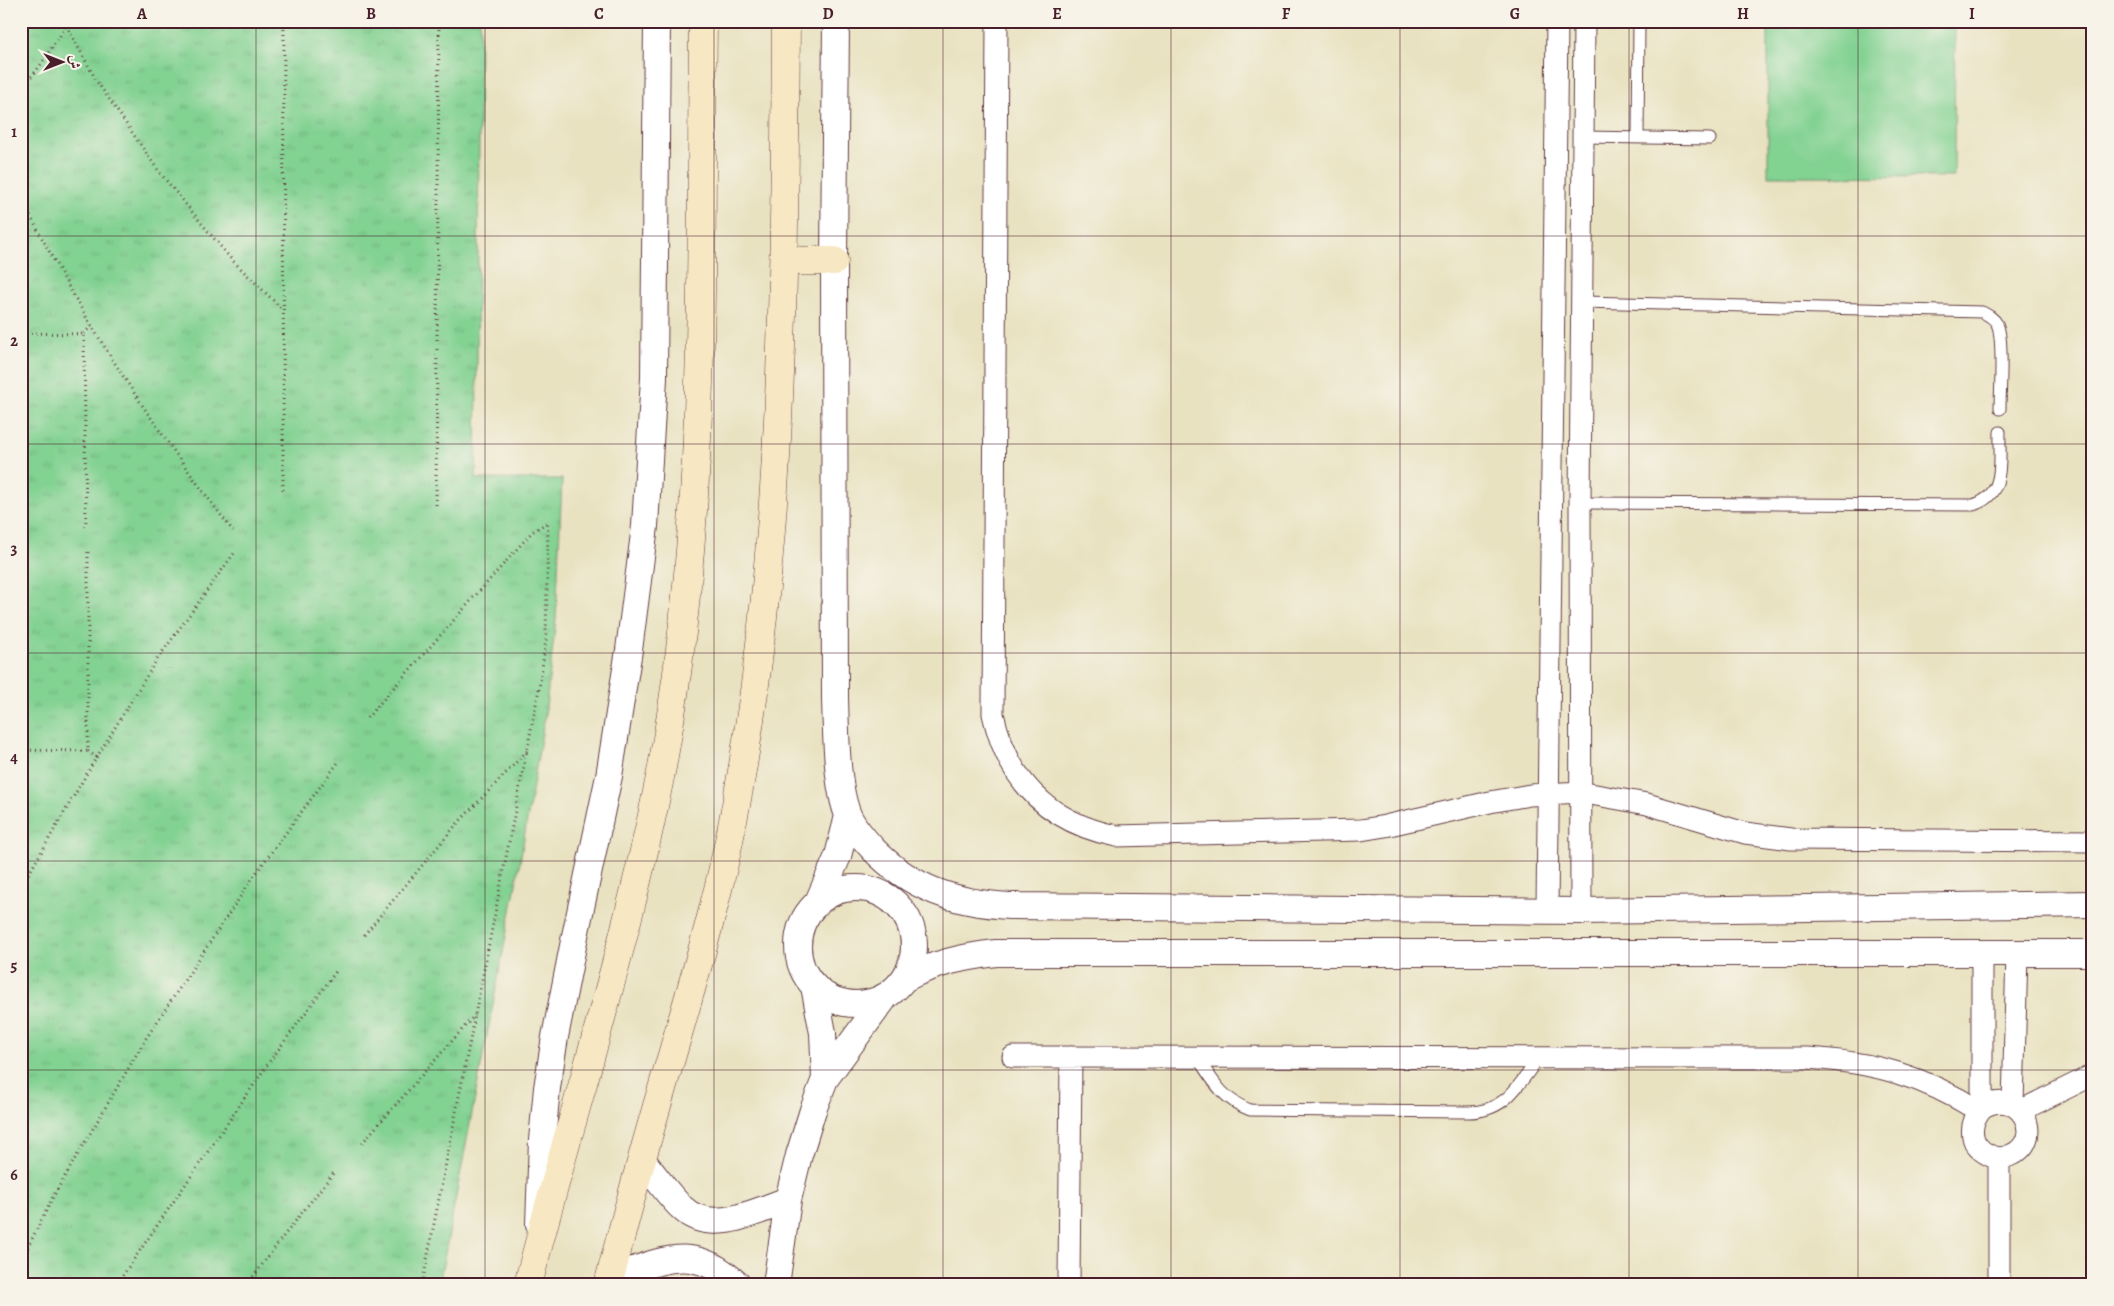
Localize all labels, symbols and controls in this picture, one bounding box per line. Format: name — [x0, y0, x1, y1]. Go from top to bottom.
text: A — [136, 3, 148, 25]
text: B — [366, 3, 376, 25]
text: C — [594, 3, 604, 25]
text: D — [822, 3, 834, 25]
text: E — [1052, 3, 1062, 25]
text: F — [1282, 3, 1291, 25]
text: G — [1510, 3, 1520, 25]
text: H — [1737, 3, 1749, 25]
text: I — [1969, 3, 1975, 25]
north arrow — [38, 38, 88, 88]
text: ش — [65, 55, 84, 69]
text: 1 — [11, 121, 17, 143]
text: 2 — [10, 330, 18, 352]
text: 3 — [11, 538, 18, 560]
text: 4 — [10, 747, 18, 769]
text: 5 — [11, 955, 18, 977]
text: 6 — [10, 1164, 18, 1186]

